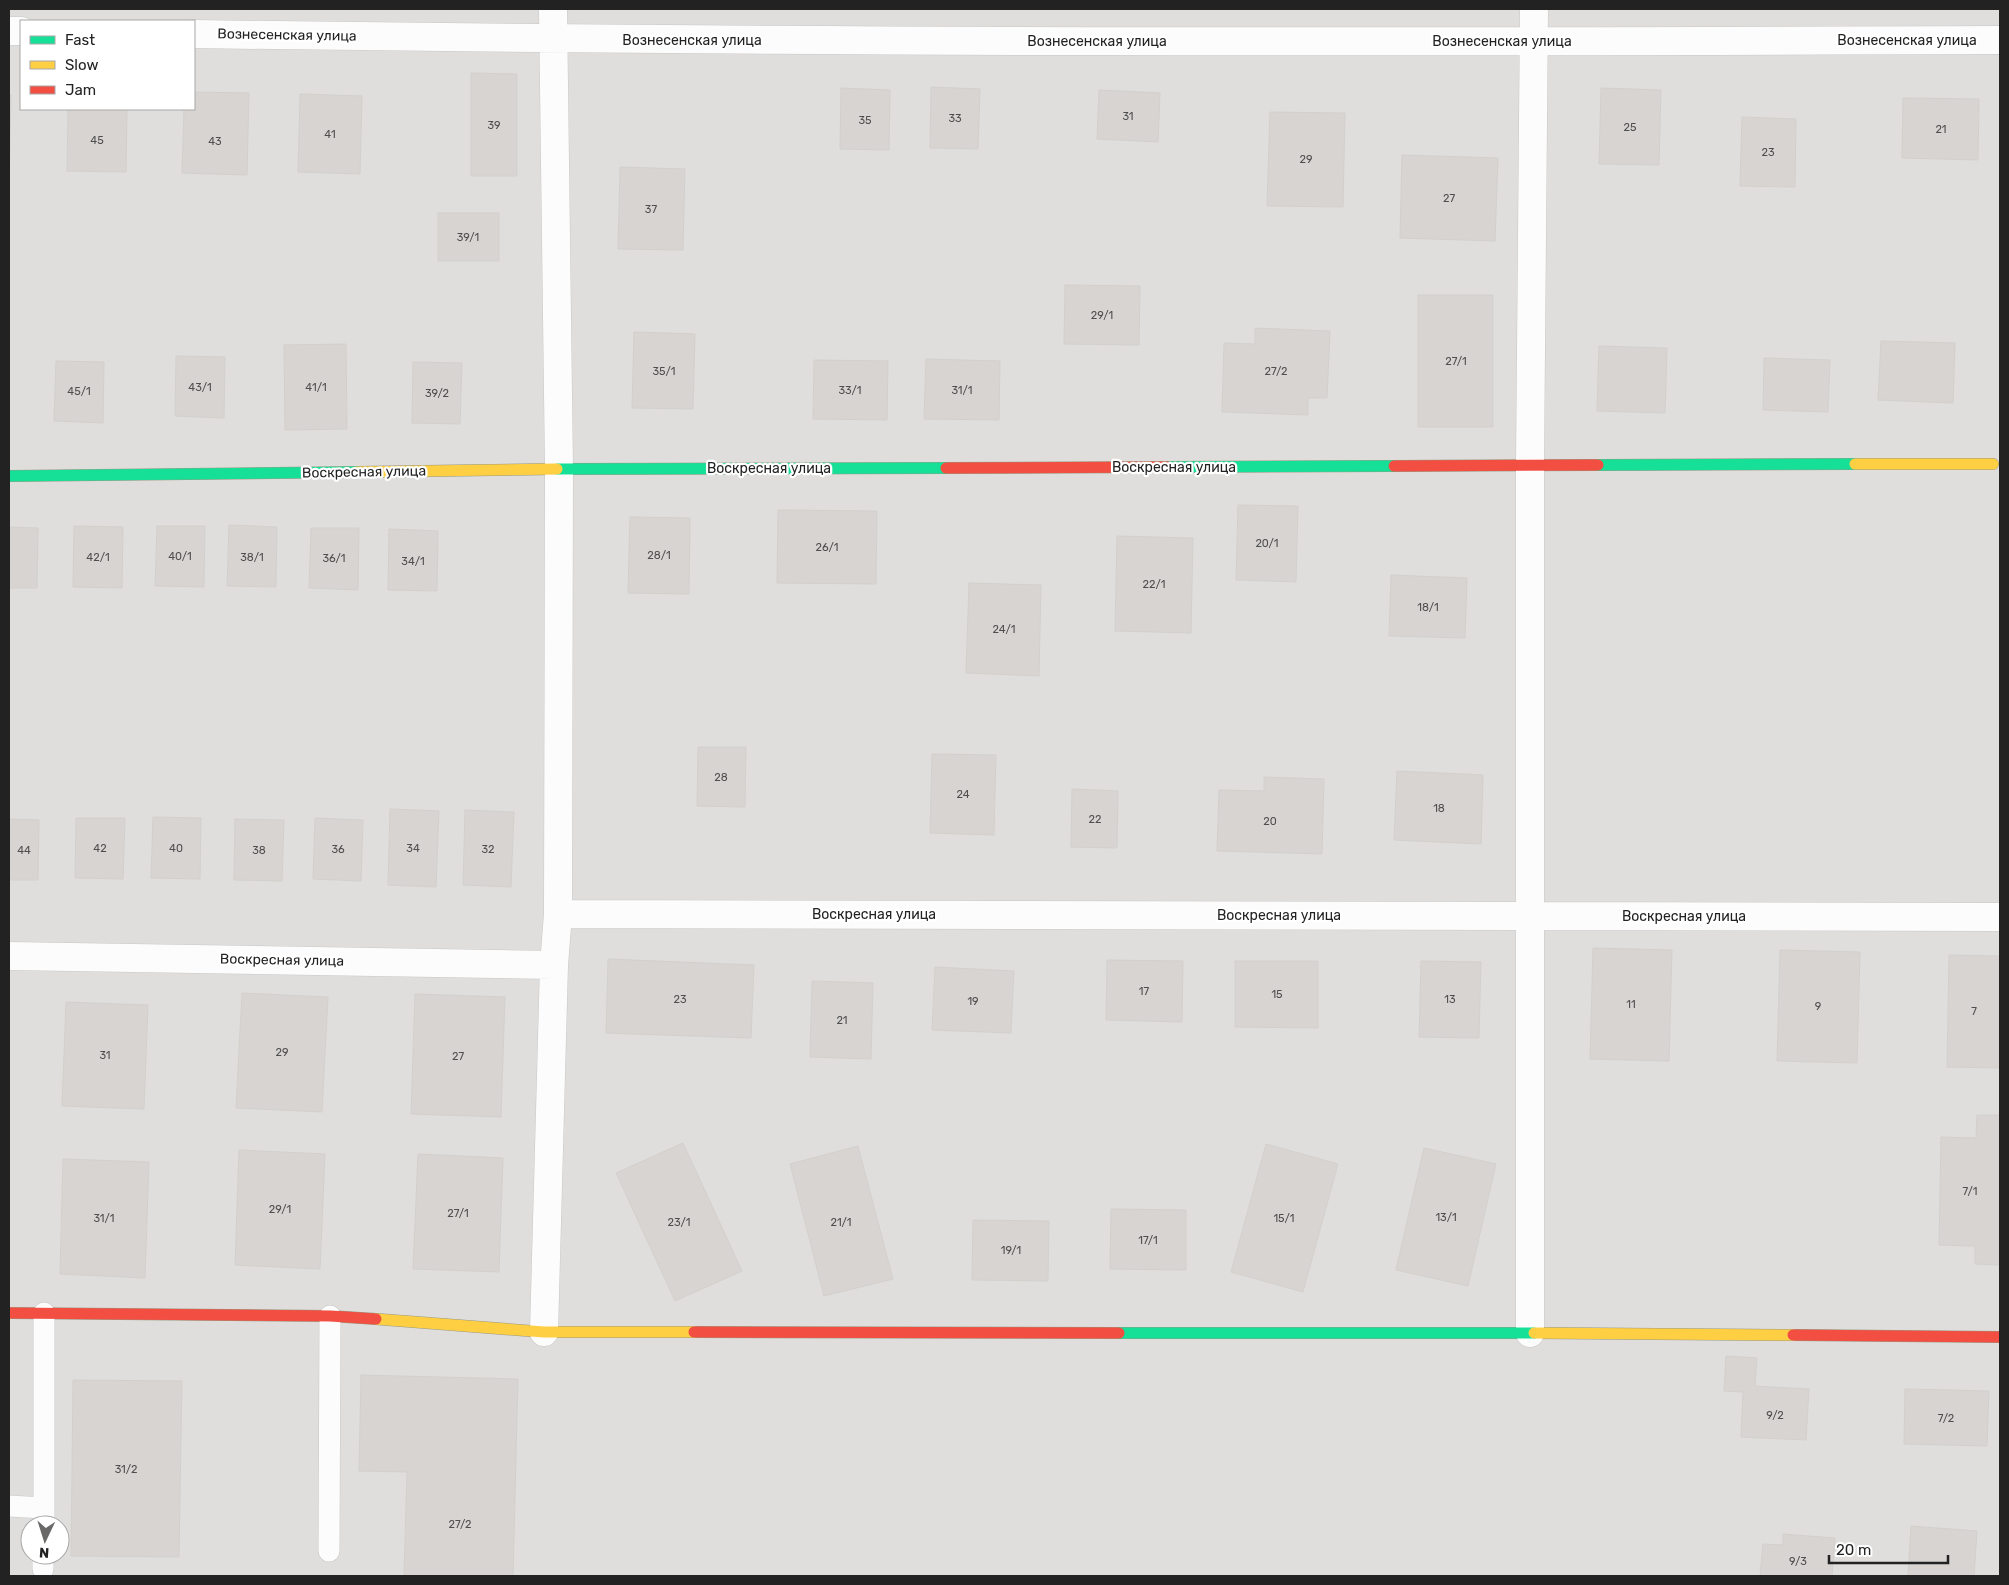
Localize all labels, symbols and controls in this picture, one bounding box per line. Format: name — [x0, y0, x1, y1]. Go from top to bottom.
legend — [20, 20, 195, 110]
street label: Вознесенская улица — [217, 25, 357, 45]
text: Fast — [65, 31, 95, 49]
street label: Вознесенская улица — [622, 32, 762, 49]
street label: Вознесенская улица — [1837, 32, 1977, 49]
street label: Вознесенская улица — [1027, 33, 1167, 50]
street label: Вознесенская улица — [1432, 33, 1572, 50]
text: Slow — [65, 56, 98, 74]
text: Jam — [65, 81, 96, 99]
house number: 31 — [1122, 110, 1134, 123]
house number: 33 — [948, 112, 962, 125]
house number: 35 — [858, 114, 872, 127]
house number: 39 — [487, 119, 501, 132]
house number: 25 — [1624, 121, 1637, 134]
house number: 21 — [1935, 123, 1947, 136]
house number: 41 — [324, 128, 336, 141]
house number: 45 — [90, 134, 104, 147]
house number: 43 — [208, 135, 222, 148]
house number: 23 — [1761, 146, 1775, 159]
house number: 29 — [1300, 153, 1312, 166]
house number: 27 — [1443, 192, 1455, 205]
house number: 37 — [645, 203, 657, 216]
house number: 39/1 — [457, 231, 479, 244]
house number: 29/1 — [1091, 309, 1113, 322]
house number: 27/1 — [1445, 355, 1467, 368]
house number: 35/1 — [652, 365, 676, 378]
house number: 27/2 — [1265, 365, 1288, 378]
house number: 43/1 — [188, 381, 212, 394]
house number: 41/1 — [305, 381, 327, 394]
house number: 33/1 — [838, 384, 862, 397]
house number: 31/1 — [951, 384, 973, 397]
house number: 45/1 — [67, 385, 91, 398]
house number: 39/2 — [425, 387, 449, 400]
street label: Воскресная улица — [1112, 459, 1236, 476]
street label: Воскресная улица — [707, 460, 831, 477]
street label: Воскресная улица — [302, 462, 426, 482]
house number: 20/1 — [1255, 537, 1279, 550]
house number: 26/1 — [815, 541, 839, 554]
house number: 28/1 — [647, 549, 671, 562]
house number: 40/1 — [168, 550, 192, 563]
house number: 42/1 — [86, 551, 110, 564]
house number: 38/1 — [240, 551, 264, 564]
house number: 36/1 — [322, 552, 346, 565]
house number: 34/1 — [401, 555, 425, 568]
house number: 22/1 — [1143, 578, 1165, 591]
house number: 18/1 — [1417, 601, 1439, 614]
house number: 24/1 — [992, 623, 1016, 636]
house number: 28 — [714, 771, 728, 784]
house number: 24 — [956, 788, 970, 801]
house number: 18 — [1433, 802, 1445, 815]
house number: 22 — [1089, 813, 1101, 826]
house number: 20 — [1263, 815, 1277, 828]
house number: 42 — [93, 842, 107, 855]
house number: 40 — [169, 842, 183, 855]
house number: 34 — [406, 842, 420, 855]
house number: 36 — [331, 843, 345, 856]
house number: 32 — [481, 843, 495, 856]
house number: 44 — [17, 844, 31, 857]
house number: 38 — [252, 844, 266, 857]
street label: Воскресная улица — [812, 906, 936, 923]
street label: Воскресная улица — [1217, 907, 1341, 924]
street label: Воскресная улица — [1622, 908, 1746, 925]
street label: Воскресная улица — [220, 950, 344, 970]
house number: 17 — [1139, 985, 1150, 998]
house number: 15 — [1271, 988, 1283, 1001]
house number: 23 — [673, 993, 687, 1006]
house number: 13 — [1444, 993, 1456, 1006]
house number: 19 — [967, 995, 979, 1008]
house number: 11 — [1626, 998, 1636, 1011]
house number: 9 — [1815, 1000, 1821, 1013]
house number: 7 — [1971, 1005, 1977, 1018]
house number: 21 — [836, 1014, 848, 1027]
house number: 29 — [276, 1046, 288, 1059]
house number: 31 — [99, 1049, 111, 1062]
house number: 27 — [452, 1050, 464, 1063]
house number: 7/1 — [1963, 1185, 1977, 1198]
house number: 29/1 — [269, 1203, 291, 1216]
house number: 27/1 — [447, 1207, 469, 1220]
house number: 13/1 — [1435, 1211, 1457, 1224]
house number: 31/1 — [93, 1212, 115, 1225]
house number: 15/1 — [1273, 1212, 1295, 1225]
house number: 23/1 — [668, 1216, 691, 1229]
house number: 21/1 — [830, 1216, 852, 1229]
house number: 17/1 — [1138, 1234, 1158, 1247]
house number: 19/1 — [1001, 1244, 1021, 1257]
house number: 9/2 — [1766, 1409, 1784, 1422]
house number: 7/2 — [1938, 1412, 1954, 1425]
house number: 31/2 — [115, 1463, 137, 1476]
north arrow — [20, 1515, 70, 1565]
house number: 27/2 — [449, 1518, 472, 1531]
scale bar — [1829, 1532, 1948, 1564]
text: 20 m — [1836, 1541, 1871, 1559]
text: N — [39, 1544, 50, 1561]
house number: 9/3 — [1789, 1555, 1807, 1568]

